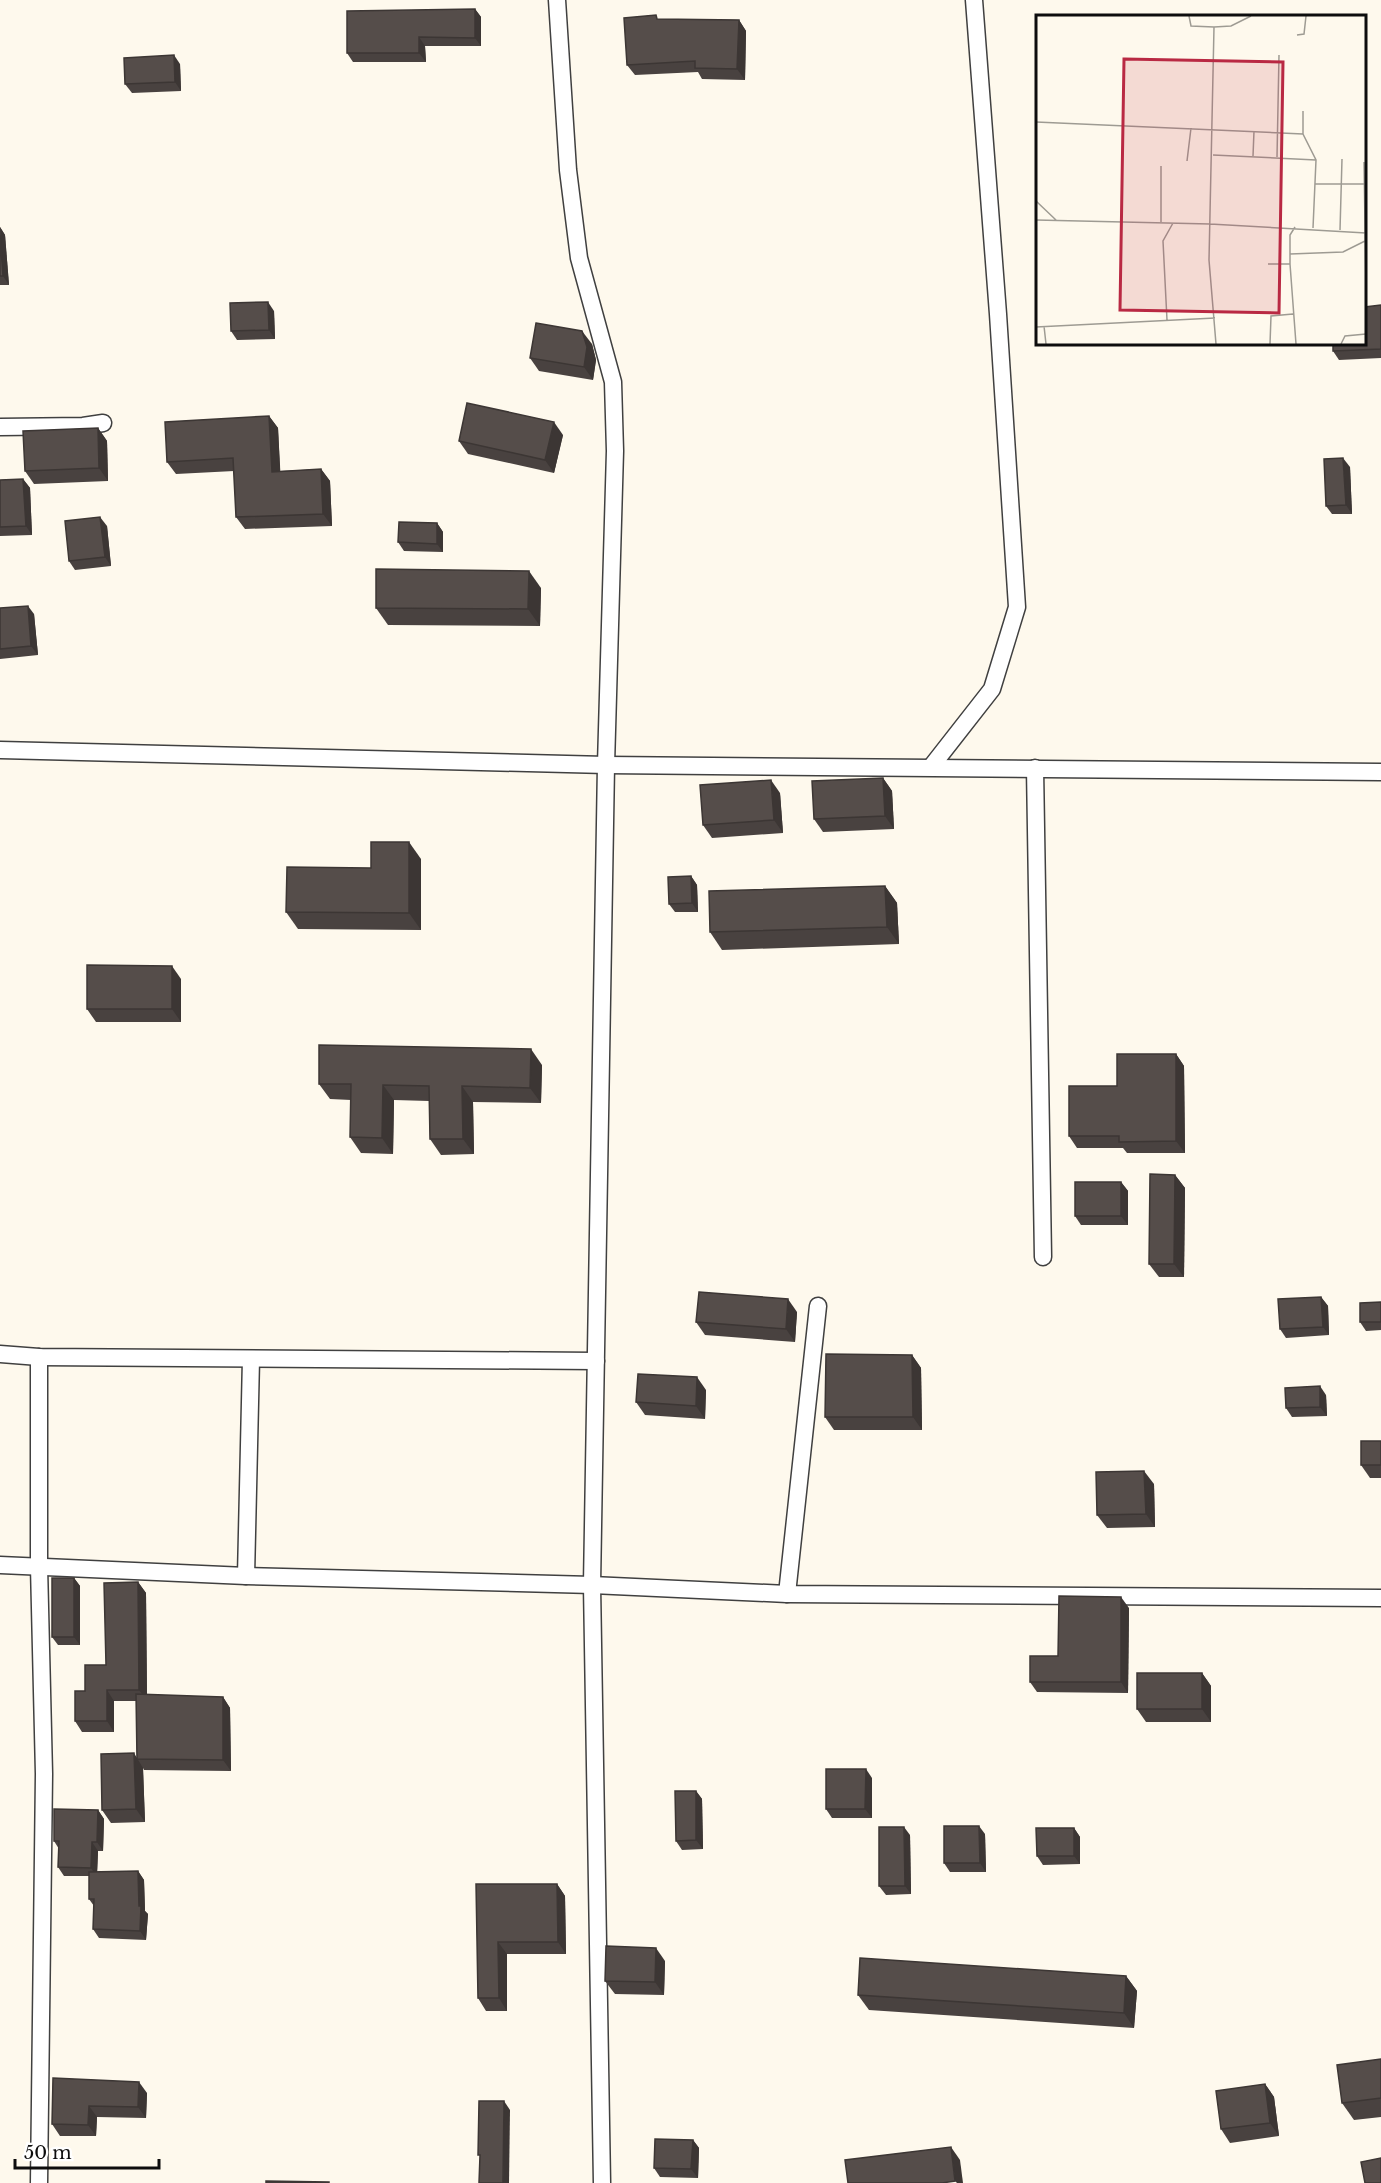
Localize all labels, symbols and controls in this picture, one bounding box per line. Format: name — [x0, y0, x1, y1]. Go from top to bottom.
inset map — [1036, 15, 1366, 345]
scale bar — [15, 2132, 159, 2170]
text: 50 m — [24, 2142, 72, 2164]

